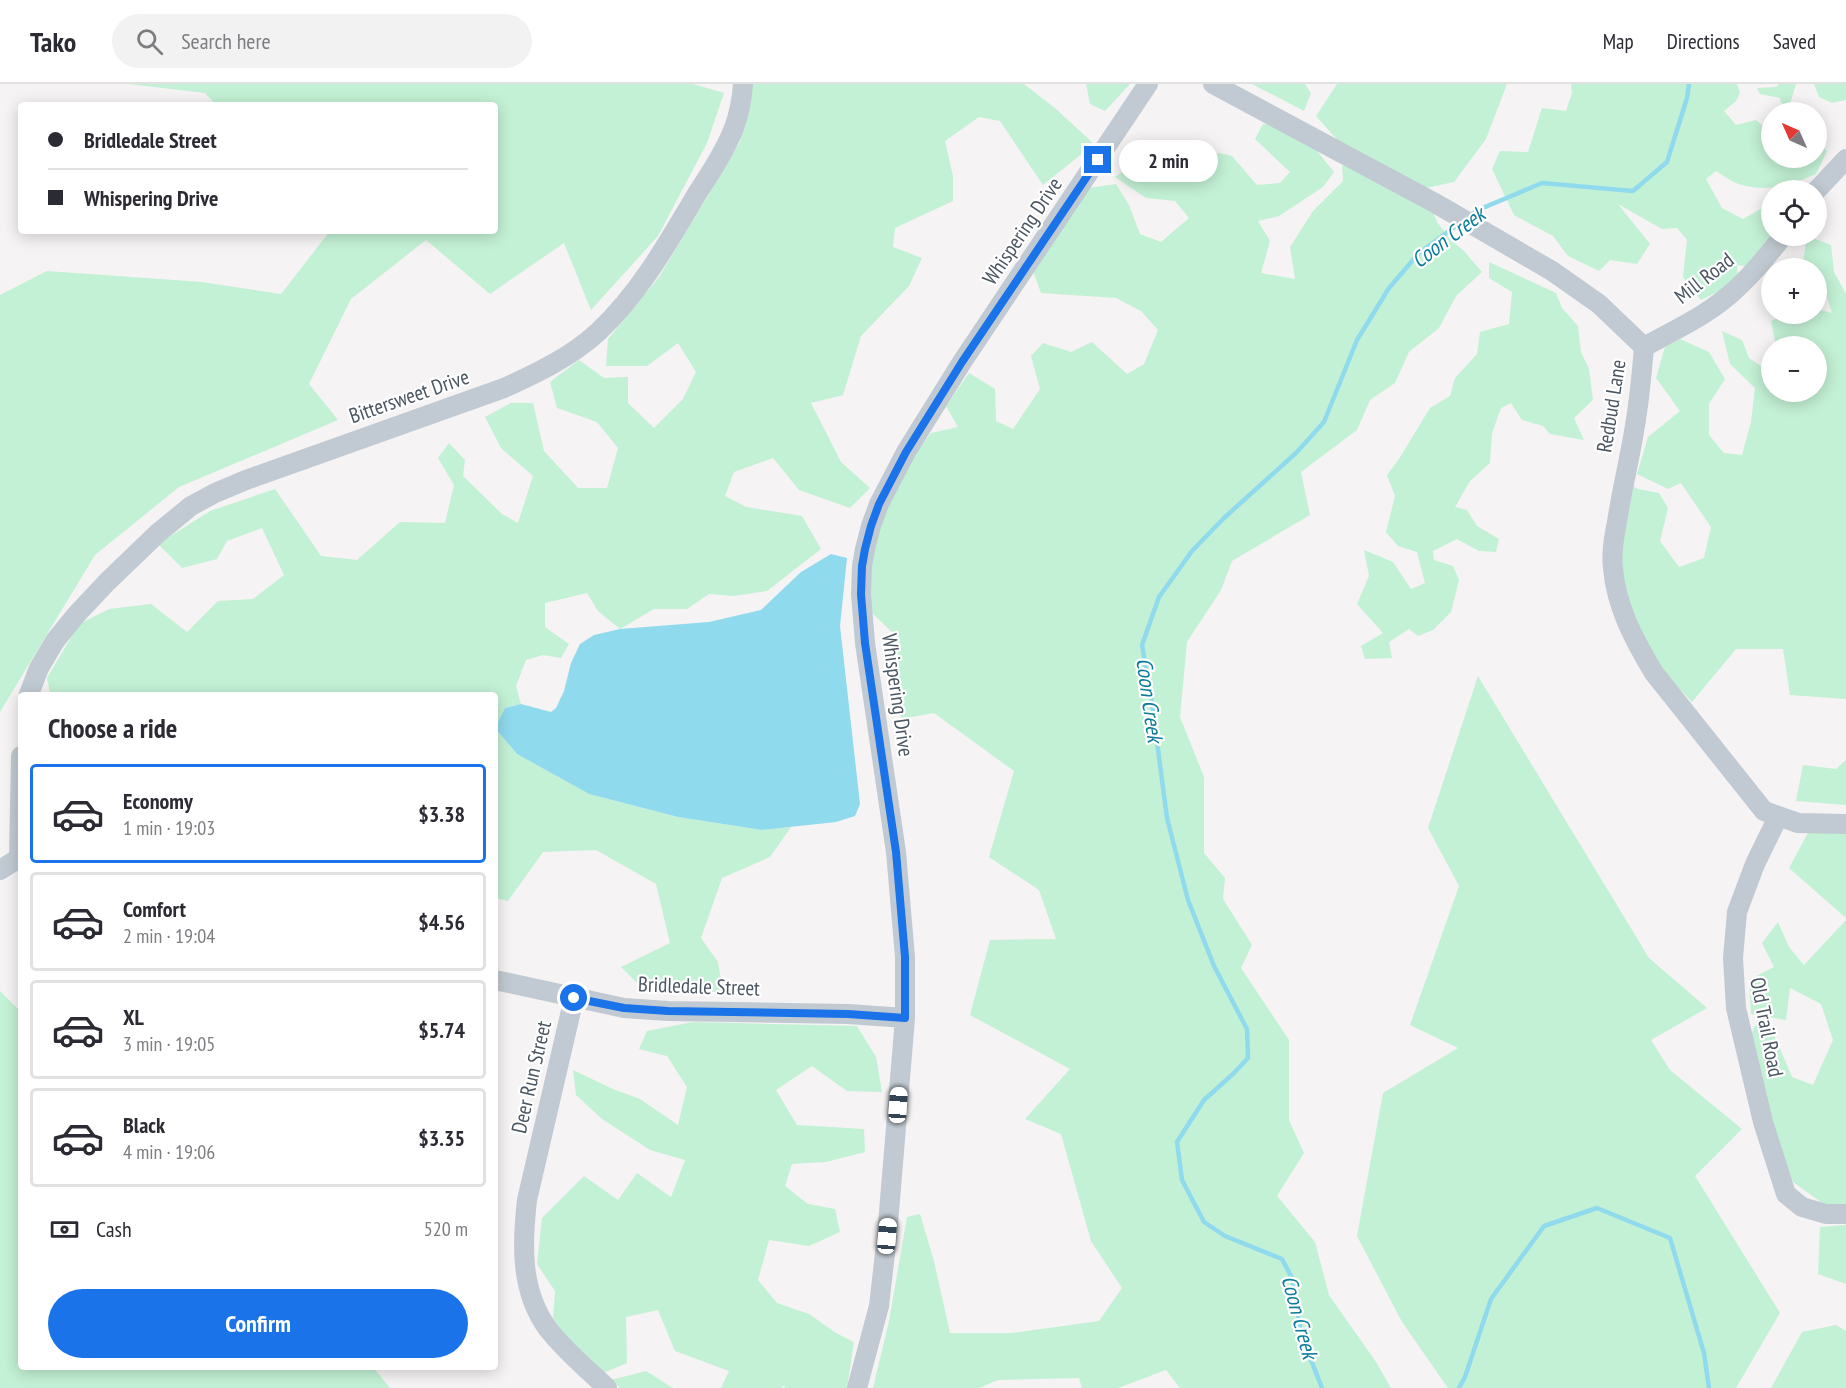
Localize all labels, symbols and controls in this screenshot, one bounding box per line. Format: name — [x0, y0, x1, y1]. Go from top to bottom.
search box — [112, 14, 532, 68]
text: Tako — [30, 23, 76, 60]
icon: search — [133, 25, 166, 58]
text: Search here — [181, 27, 271, 55]
text: Map — [1603, 28, 1634, 55]
text: Directions — [1667, 28, 1740, 55]
text: Saved — [1773, 28, 1816, 55]
north arrow — [1761, 102, 1827, 168]
map controls — [1761, 102, 1827, 402]
text: Bridledale Street — [84, 126, 217, 154]
callout: 2 min — [1119, 139, 1218, 181]
route end — [1084, 146, 1111, 173]
text: 2 min — [1148, 148, 1189, 174]
street label: Whispering Drive — [976, 172, 1068, 290]
button: locate — [1761, 180, 1827, 246]
text: Whispering Drive — [84, 184, 218, 212]
water label: Coon Creek — [1406, 199, 1492, 274]
street label: Mill Road — [1669, 246, 1739, 310]
button: + — [1761, 258, 1827, 324]
button: − — [1761, 336, 1827, 402]
street label: Redbud Lane — [1590, 358, 1632, 454]
street label: Bittersweet Drive — [345, 363, 473, 429]
street label: Whispering Drive — [876, 632, 920, 758]
water label: Coon Creek — [1130, 656, 1170, 747]
text: Choose a ride — [48, 711, 177, 745]
icon: car — [51, 787, 105, 841]
text: Economy — [123, 787, 193, 815]
text: $3.38 — [418, 800, 465, 828]
text: 1 min · 19:03 — [123, 815, 215, 841]
icon: car — [51, 895, 105, 949]
text: Comfort — [123, 895, 186, 923]
text: $4.56 — [418, 908, 465, 936]
text: 2 min · 19:04 — [123, 923, 215, 949]
street label: Bridledale Street — [638, 970, 761, 1002]
street label: Old Trail Road — [1744, 975, 1790, 1079]
route start — [560, 984, 587, 1011]
icon: car — [51, 1003, 105, 1057]
text: XL — [123, 1003, 144, 1031]
text: $5.74 — [418, 1016, 465, 1044]
street label: Deer Run Street — [505, 1018, 557, 1136]
text: 3 min · 19:05 — [123, 1031, 215, 1057]
car — [888, 1086, 908, 1124]
icon: car — [51, 1111, 105, 1165]
text: Black — [123, 1111, 165, 1139]
text: $3.35 — [418, 1124, 465, 1152]
text: 4 min · 19:06 — [123, 1139, 215, 1165]
icon: cash — [48, 1213, 81, 1246]
text: Cash — [96, 1215, 132, 1243]
text: 520 m — [424, 1216, 468, 1242]
car — [876, 1217, 898, 1255]
water label: Coon Creek — [1275, 1272, 1325, 1364]
button: Confirm — [48, 1289, 468, 1358]

